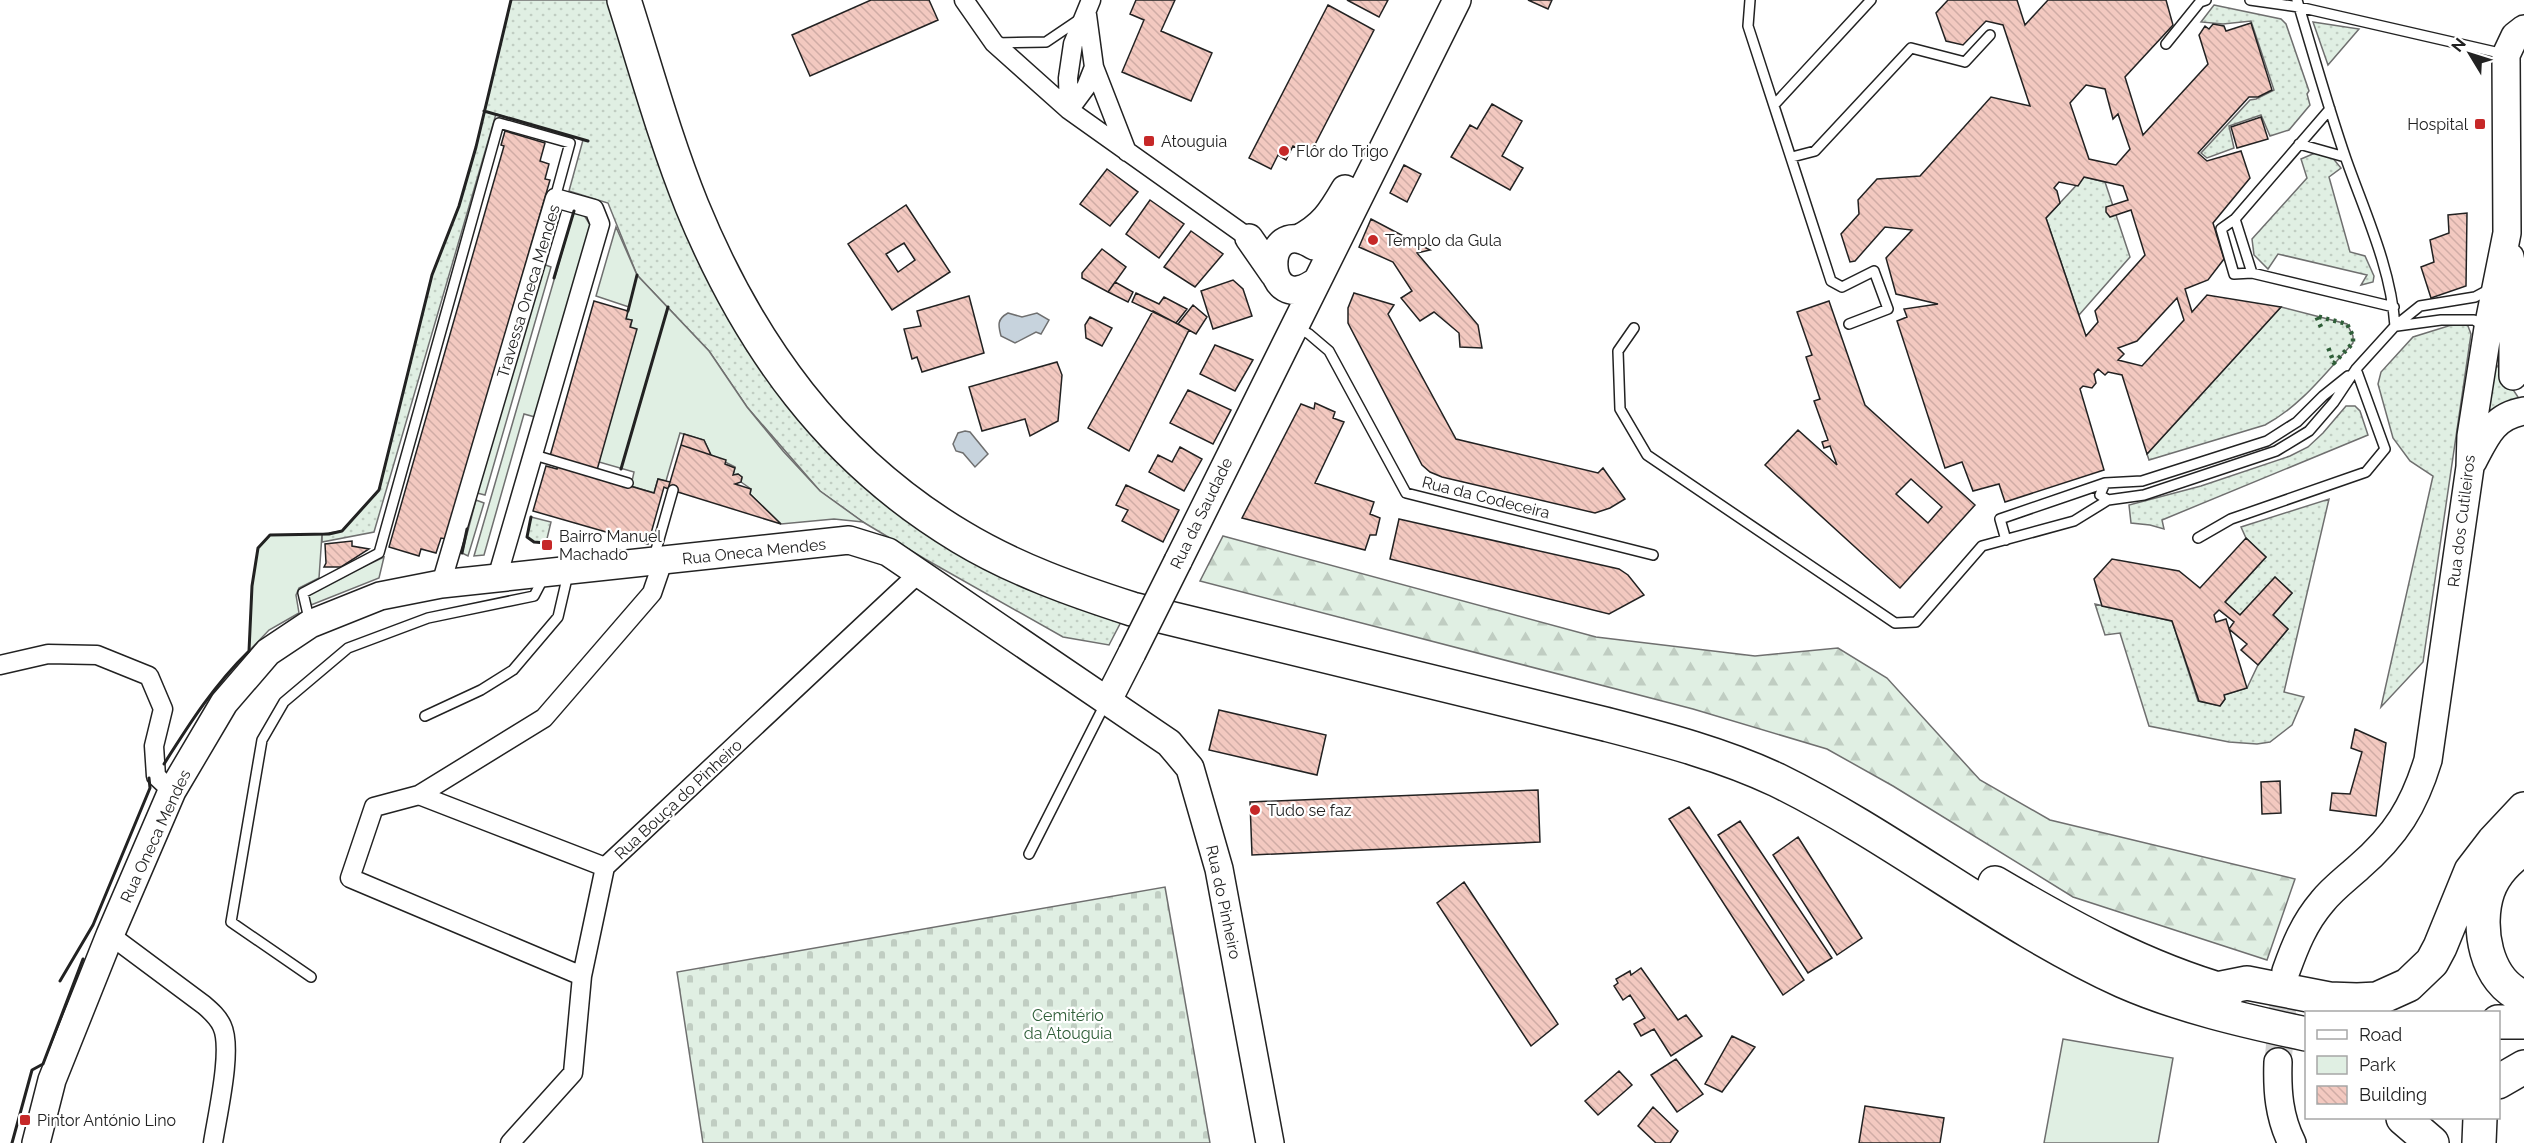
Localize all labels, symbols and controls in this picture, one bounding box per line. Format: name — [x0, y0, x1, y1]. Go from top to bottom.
north arrow — [2440, 24, 2500, 84]
text: N — [2447, 34, 2470, 56]
place label: Hospital — [2407, 115, 2469, 134]
marker: Hospital — [2473, 117, 2487, 131]
place label: Atouguia — [1161, 132, 1227, 151]
marker: Atouguia — [1142, 134, 1156, 148]
place label: Flôr do Trigo — [1296, 142, 1389, 161]
marker: Flôr do Trigo — [1277, 144, 1291, 158]
street label: Travessa Oneca Mendes — [493, 202, 564, 380]
place label: Templo da Gula — [1385, 231, 1502, 250]
marker: Templo da Gula — [1366, 233, 1380, 247]
street label: Rua dos Cutileiros — [2444, 454, 2479, 588]
street label: Rua da Saudade — [1166, 455, 1237, 572]
street label: Rua da Codeceira — [1420, 472, 1552, 523]
place label: Bairro Manuel Machado — [559, 527, 662, 564]
street label: Rua Oneca Mendes — [681, 534, 827, 569]
marker: Bairro Manuel Machado — [540, 538, 554, 552]
street label: Rua Bouça do Pinheiro — [611, 735, 746, 863]
street label: Rua Oneca Mendes — [116, 766, 195, 906]
place label: Tudo se faz — [1267, 801, 1352, 820]
marker: Tudo se faz — [1248, 803, 1262, 817]
street label: Rua do Pinheiro — [1202, 843, 1245, 961]
park label: Cemitério da Atouguia — [1024, 1006, 1112, 1043]
legend — [2305, 1011, 2500, 1119]
text: Road — [2359, 1024, 2402, 1045]
text: Park — [2359, 1054, 2396, 1075]
text: Building — [2359, 1084, 2427, 1105]
place label: Pintor António Lino — [37, 1111, 176, 1130]
marker: Pintor António Lino — [18, 1113, 32, 1127]

